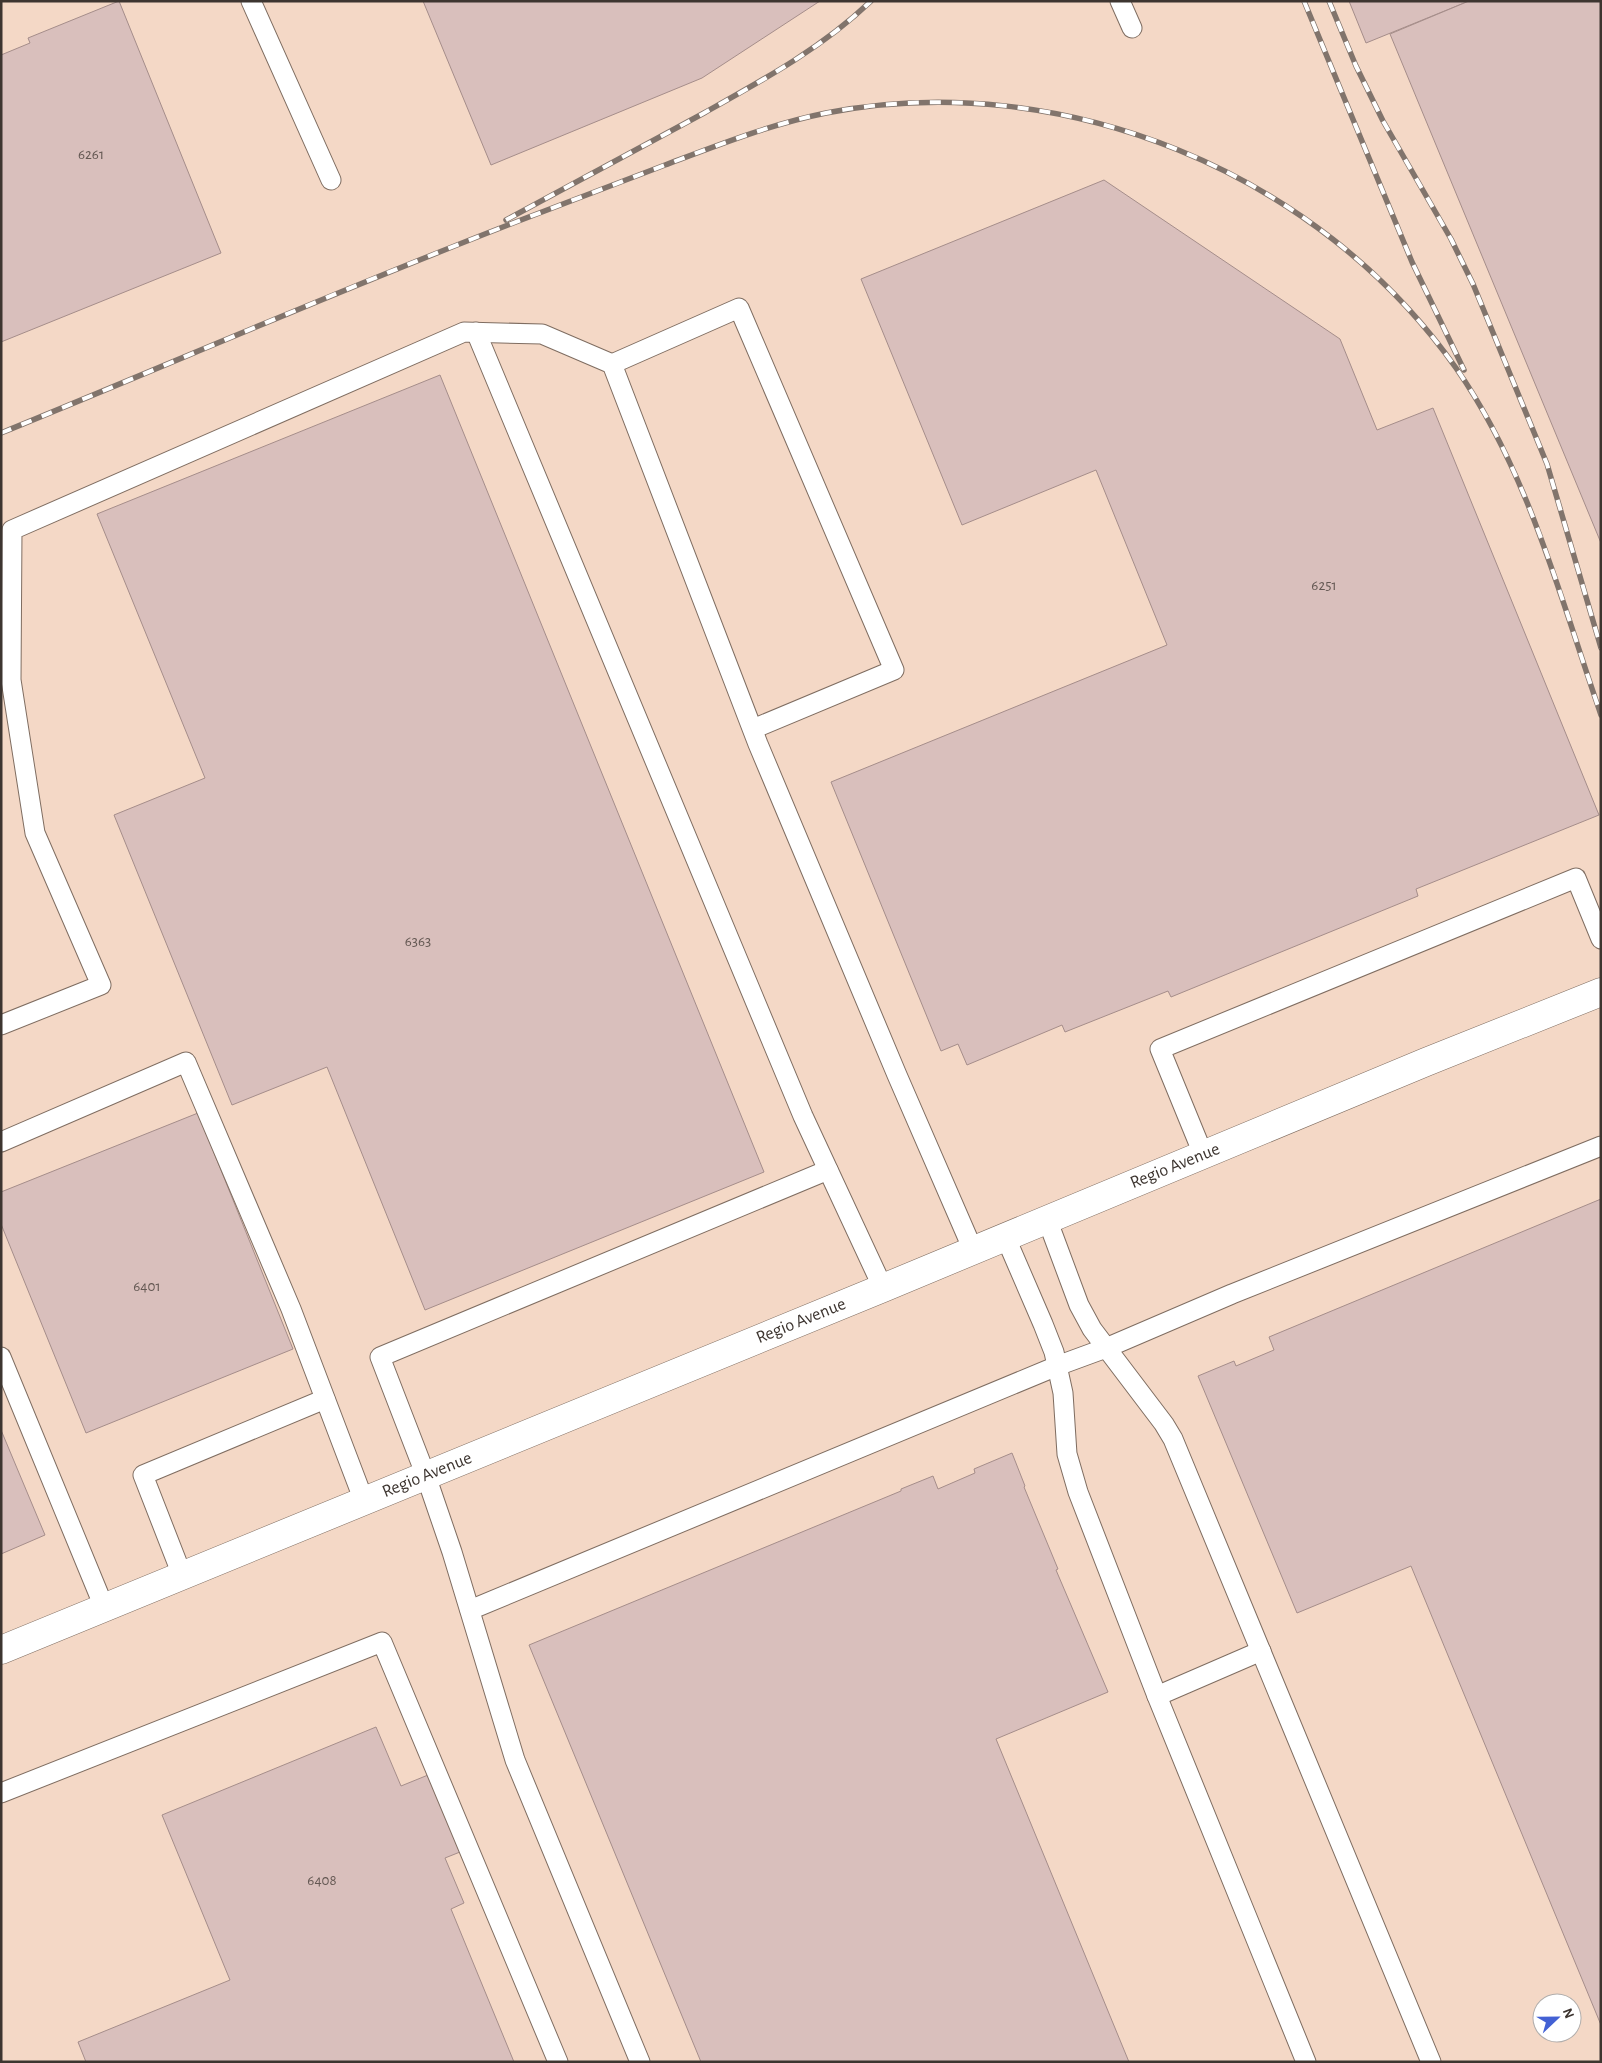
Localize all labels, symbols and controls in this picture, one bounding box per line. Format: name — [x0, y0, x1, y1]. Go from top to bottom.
house number: 6261 — [78, 147, 104, 162]
house number: 6251 — [1311, 578, 1337, 593]
house number: 6363 — [405, 934, 431, 949]
street label: Regio Avenue — [1128, 1140, 1222, 1192]
house number: 6401 — [133, 1279, 161, 1294]
street label: Regio Avenue — [754, 1295, 848, 1347]
street label: Regio Avenue — [380, 1449, 474, 1501]
house number: 6408 — [307, 1873, 337, 1888]
north arrow — [1532, 1993, 1582, 2043]
text: N — [1560, 2006, 1576, 2021]

